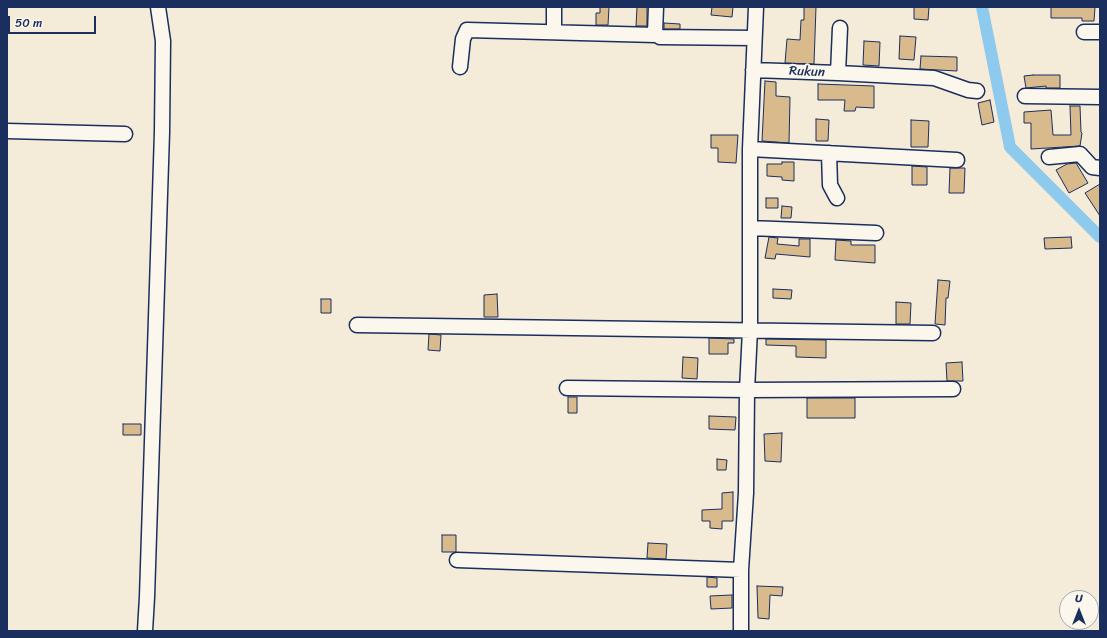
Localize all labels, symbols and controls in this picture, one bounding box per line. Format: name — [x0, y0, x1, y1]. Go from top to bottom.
scale bar — [10, 8, 98, 34]
text: 50 m — [15, 12, 42, 34]
street label: Rukun — [789, 64, 825, 80]
text: U — [1075, 589, 1083, 608]
north arrow — [1059, 590, 1099, 630]

